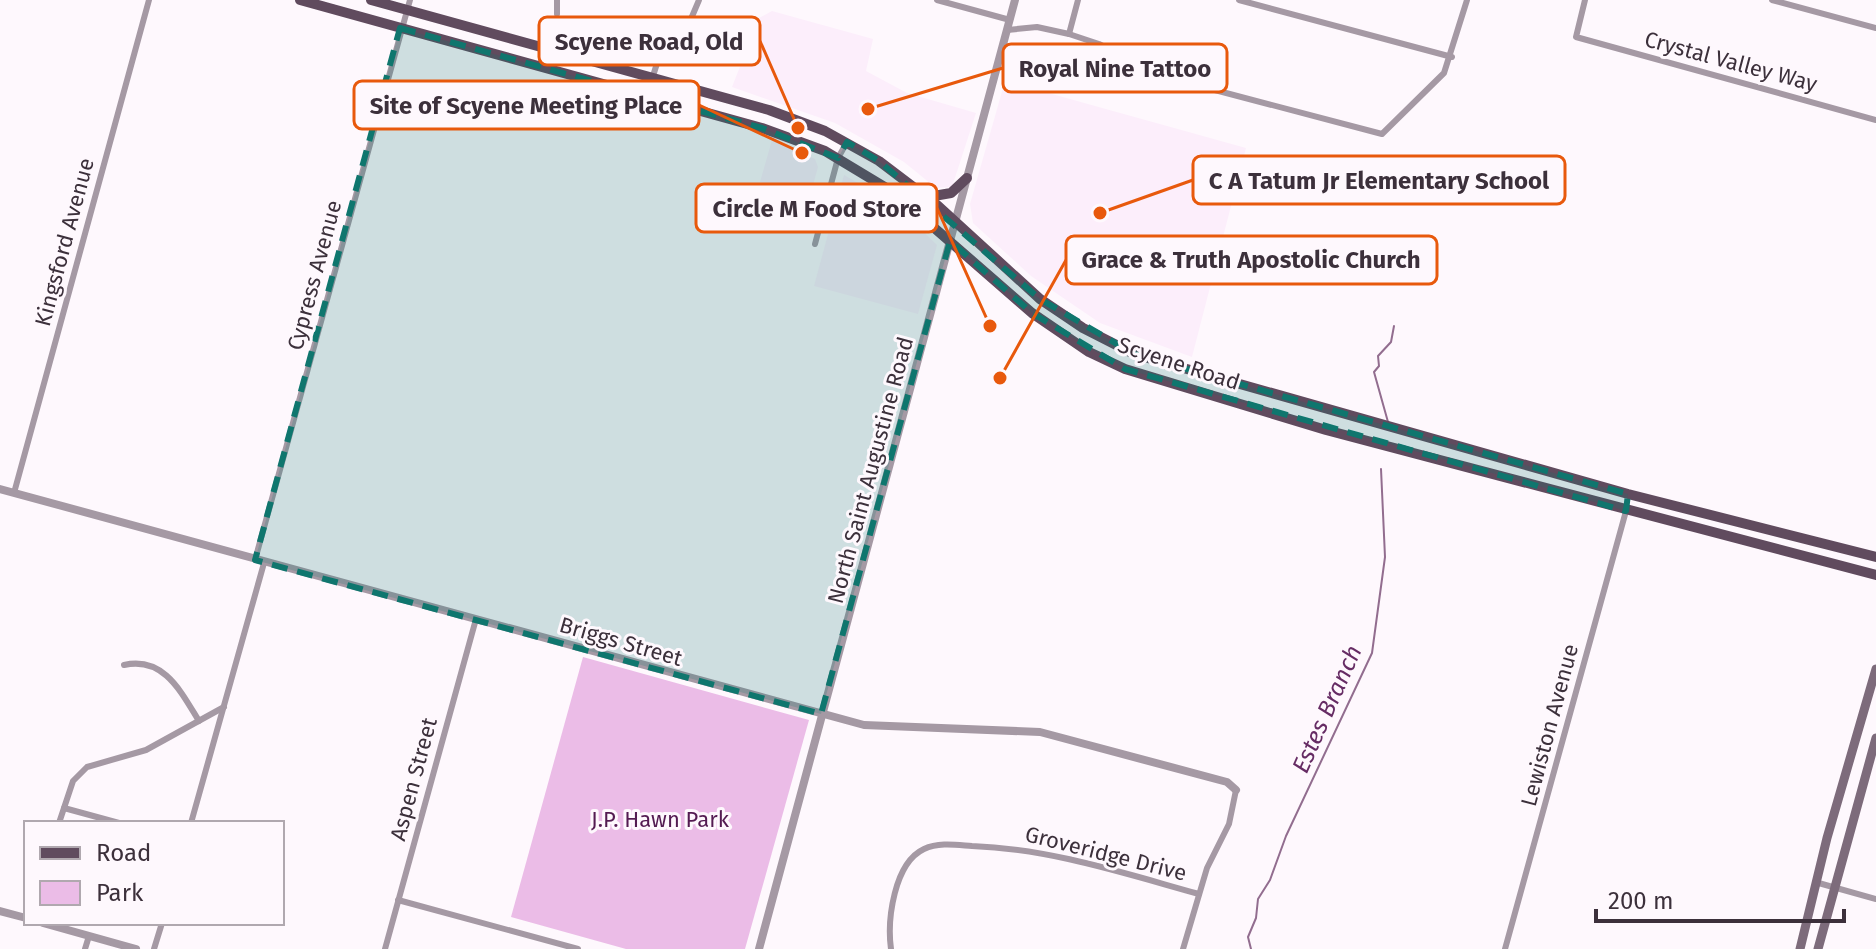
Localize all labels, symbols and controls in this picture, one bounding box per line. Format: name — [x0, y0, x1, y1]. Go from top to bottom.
callout: Scyene Road, Old — [539, 17, 760, 65]
street label: Crystal Valley Way — [1642, 25, 1820, 98]
text: Scyene Road, Old — [555, 28, 743, 56]
callout: Royal Nine Tattoo — [1003, 44, 1227, 92]
text: Royal Nine Tattoo — [1019, 55, 1211, 83]
callout: Site of Scyene Meeting Place — [354, 81, 699, 129]
text: Site of Scyene Meeting Place — [370, 92, 682, 120]
street label: Kingsford Avenue — [29, 155, 100, 329]
callout: C A Tatum Jr Elementary School — [1193, 156, 1565, 204]
text: C A Tatum Jr Elementary School — [1209, 167, 1550, 195]
callout: Circle M Food Store — [696, 184, 937, 232]
text: Circle M Food Store — [712, 195, 922, 223]
street label: Cypress Avenue — [281, 197, 347, 353]
callout: Grace & Truth Apostolic Church — [1066, 236, 1437, 284]
text: Grace & Truth Apostolic Church — [1081, 246, 1421, 274]
street label: Scyene Road — [1114, 331, 1243, 396]
street label: North Saint Augustine Road — [822, 334, 919, 607]
street label: Briggs Street — [556, 611, 685, 672]
water label: Estes Branch — [1286, 641, 1368, 777]
street label: Lewiston Avenue — [1515, 641, 1584, 809]
street label: Aspen Street — [384, 715, 443, 844]
park label: J.P. Hawn Park — [591, 806, 730, 833]
street label: Groveridge Drive — [1022, 820, 1189, 887]
legend — [24, 821, 284, 925]
text: Road — [96, 839, 151, 867]
scale bar — [1596, 873, 1844, 923]
text: Park — [96, 879, 144, 907]
text: 200 m — [1608, 887, 1674, 915]

